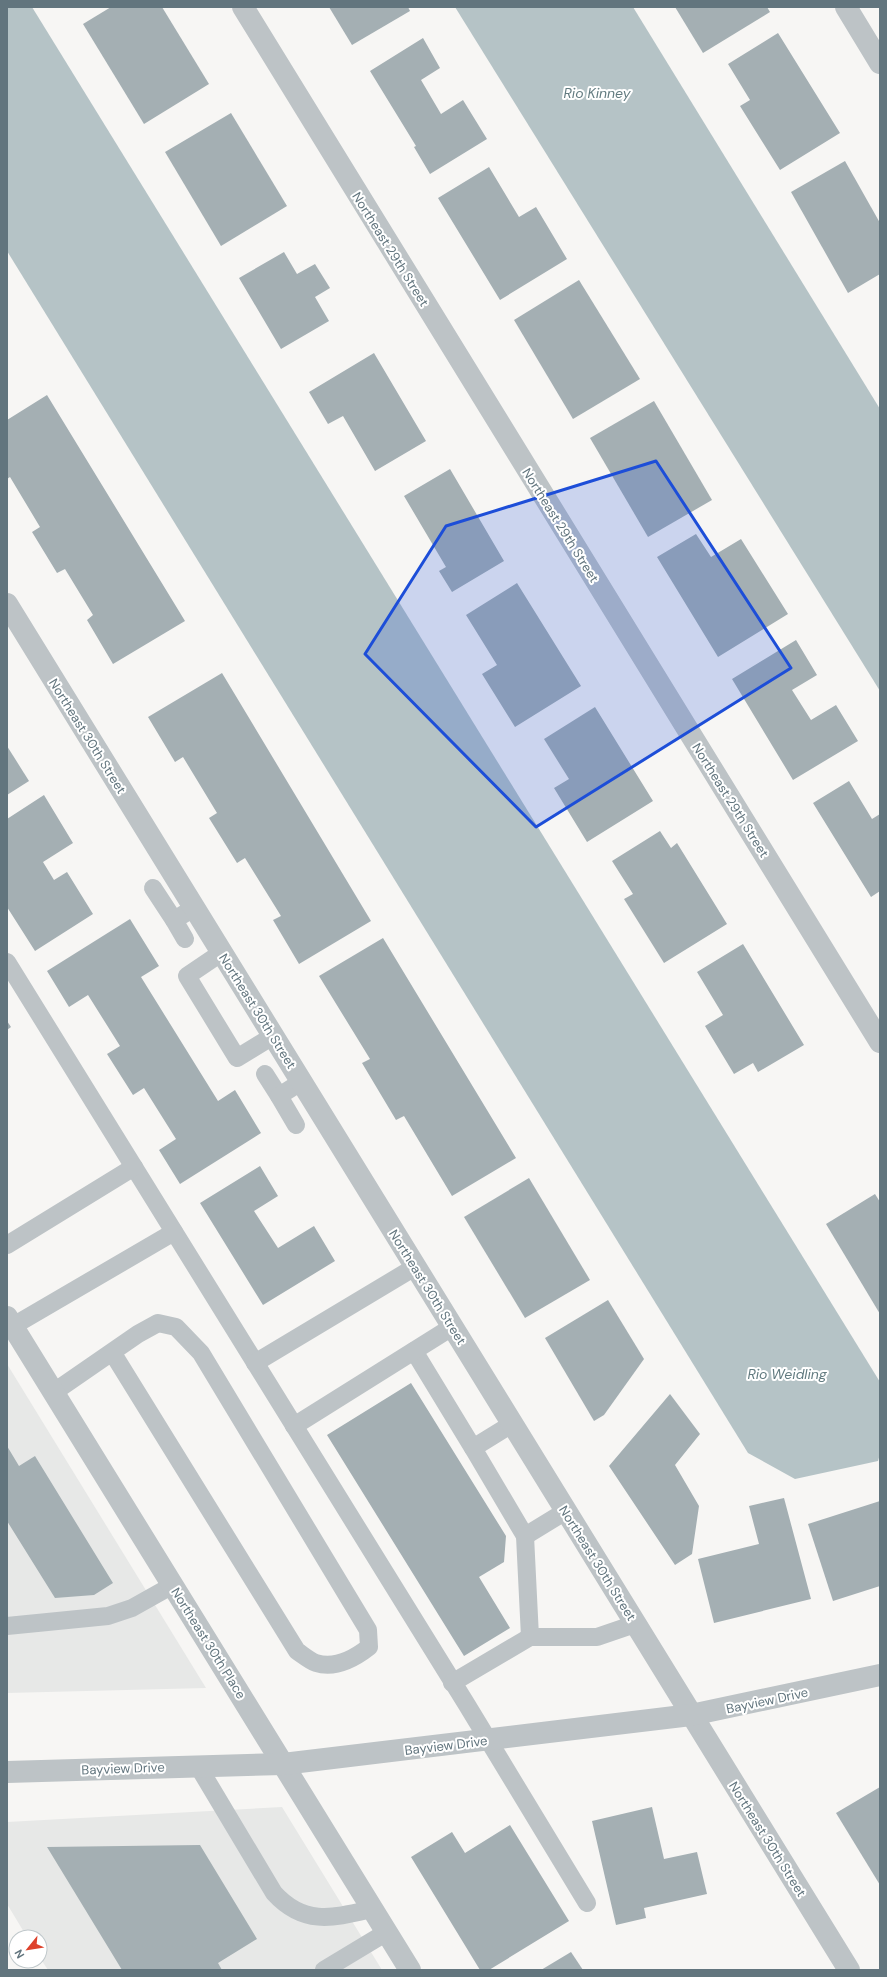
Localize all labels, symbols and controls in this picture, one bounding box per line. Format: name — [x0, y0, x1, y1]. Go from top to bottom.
water label: Rio Kinney — [563, 84, 632, 102]
street label: Northeast 29th Street — [348, 189, 433, 310]
street label: Northeast 29th Street — [518, 465, 603, 586]
street label: Northeast 30th Street — [45, 675, 130, 797]
street label: Northeast 29th Street — [688, 740, 773, 861]
street label: Northeast 30th Street — [215, 950, 300, 1072]
street label: Northeast 30th Street — [385, 1226, 470, 1348]
water label: Rio Weidling — [747, 1365, 827, 1383]
street label: Northeast 30th Street — [555, 1502, 640, 1624]
street label: Northeast 30th Place — [167, 1584, 250, 1702]
street label: Bayview Drive — [725, 1684, 810, 1717]
street label: Bayview Drive — [404, 1732, 488, 1759]
street label: Bayview Drive — [81, 1759, 165, 1778]
street label: Northeast 30th Street — [725, 1778, 810, 1900]
north arrow — [8, 1929, 48, 1969]
text: N — [11, 1947, 27, 1961]

